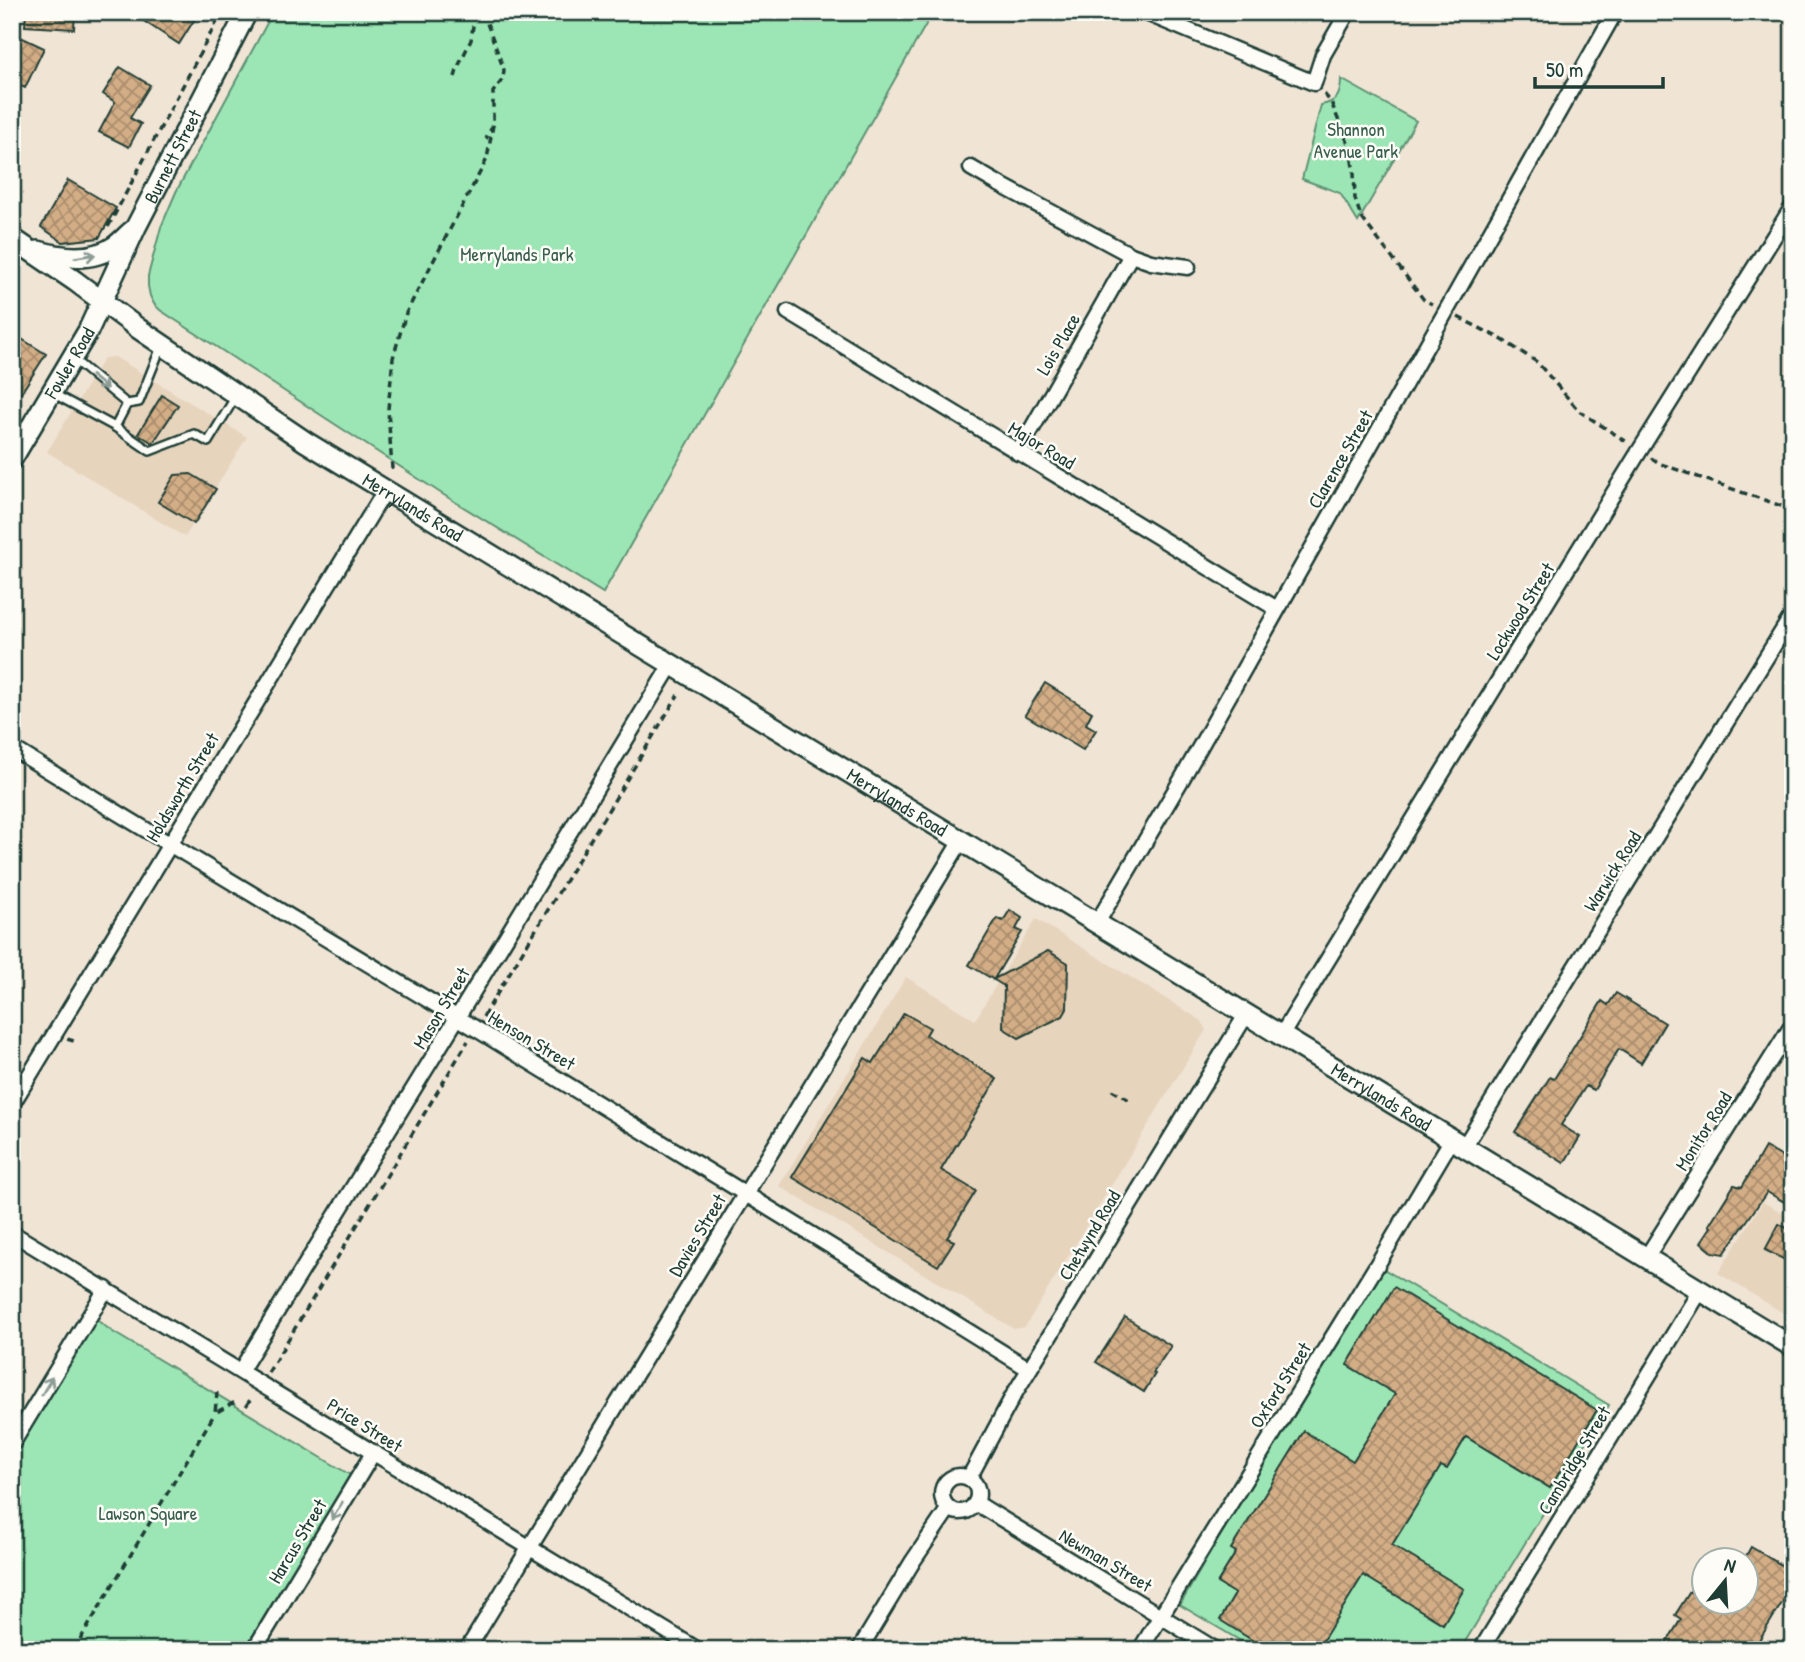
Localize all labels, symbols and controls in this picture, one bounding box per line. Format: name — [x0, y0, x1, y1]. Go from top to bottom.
scale bar — [1535, 46, 1663, 90]
text: 50 m — [1546, 55, 1583, 84]
street label: Burnett Street — [137, 104, 208, 208]
park label: Shannon Avenue Park — [1314, 116, 1398, 164]
park label: Merrylands Park — [460, 241, 574, 267]
one-way arrow — [73, 249, 96, 262]
street label: Lois Place — [1030, 308, 1086, 380]
street label: Fowler Road — [37, 322, 101, 404]
one-way arrow — [90, 374, 108, 389]
street label: Clarence Street — [1301, 405, 1379, 513]
street label: Major Road — [1004, 415, 1081, 475]
street label: Merrylands Road — [358, 467, 468, 548]
street label: Lockwood Street — [1480, 557, 1560, 665]
street label: Holdsworth Street — [139, 727, 225, 847]
street label: Merrylands Road — [842, 761, 953, 843]
street label: Warwick Road — [1577, 825, 1647, 916]
street label: Mason Street — [406, 962, 476, 1054]
street label: Henson Street — [484, 1004, 581, 1076]
street label: Merrylands Road — [1327, 1056, 1437, 1137]
street label: Monitor Road — [1668, 1086, 1738, 1176]
street label: Chetwynd Road — [1052, 1185, 1126, 1285]
street label: Davies Street — [662, 1189, 732, 1281]
street label: Oxford Street — [1243, 1337, 1317, 1433]
one-way arrow — [41, 1376, 55, 1396]
street label: Price Street — [322, 1392, 408, 1459]
street label: Cambridge Street — [1531, 1401, 1617, 1519]
street label: Harcus Street — [262, 1493, 333, 1588]
park label: Lawson Square — [99, 1500, 198, 1526]
one-way arrow — [330, 1501, 344, 1521]
street label: Newman Street — [1055, 1522, 1158, 1598]
north arrow — [1689, 1546, 1759, 1616]
text: N — [1721, 1551, 1739, 1579]

